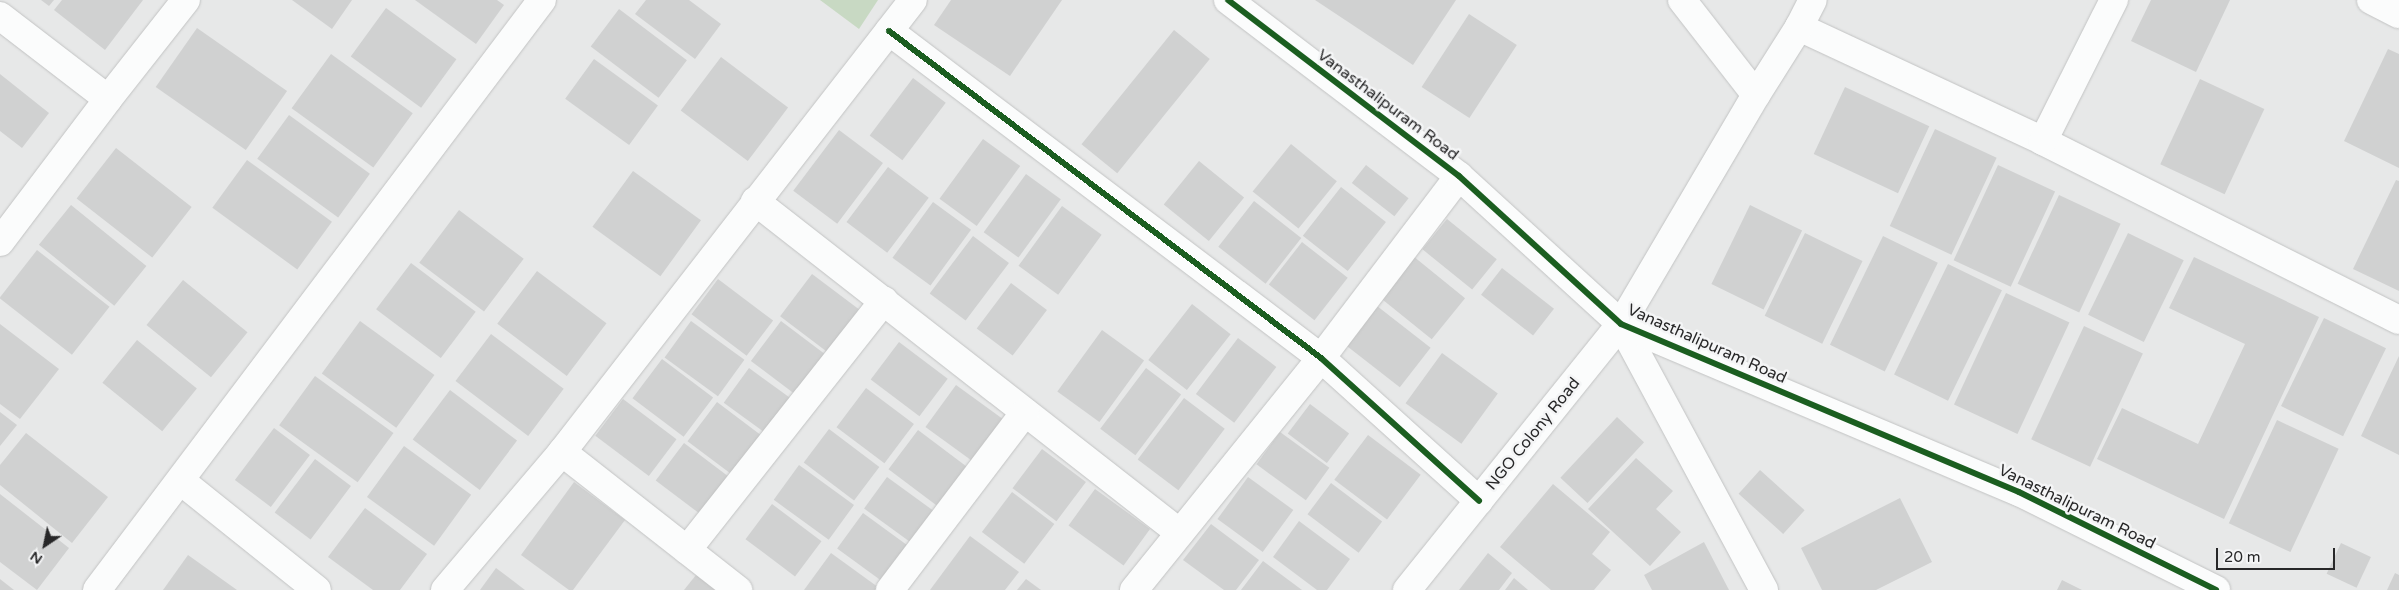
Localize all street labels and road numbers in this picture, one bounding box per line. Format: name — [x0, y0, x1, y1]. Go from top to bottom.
street label: Vanasthalipuram Road — [1313, 45, 1463, 165]
street label: Vanasthalipuram Road — [1624, 300, 1790, 388]
street label: NGO Colony Road — [1482, 374, 1584, 494]
street label: Vanasthalipuram Road — [1995, 461, 2159, 553]

